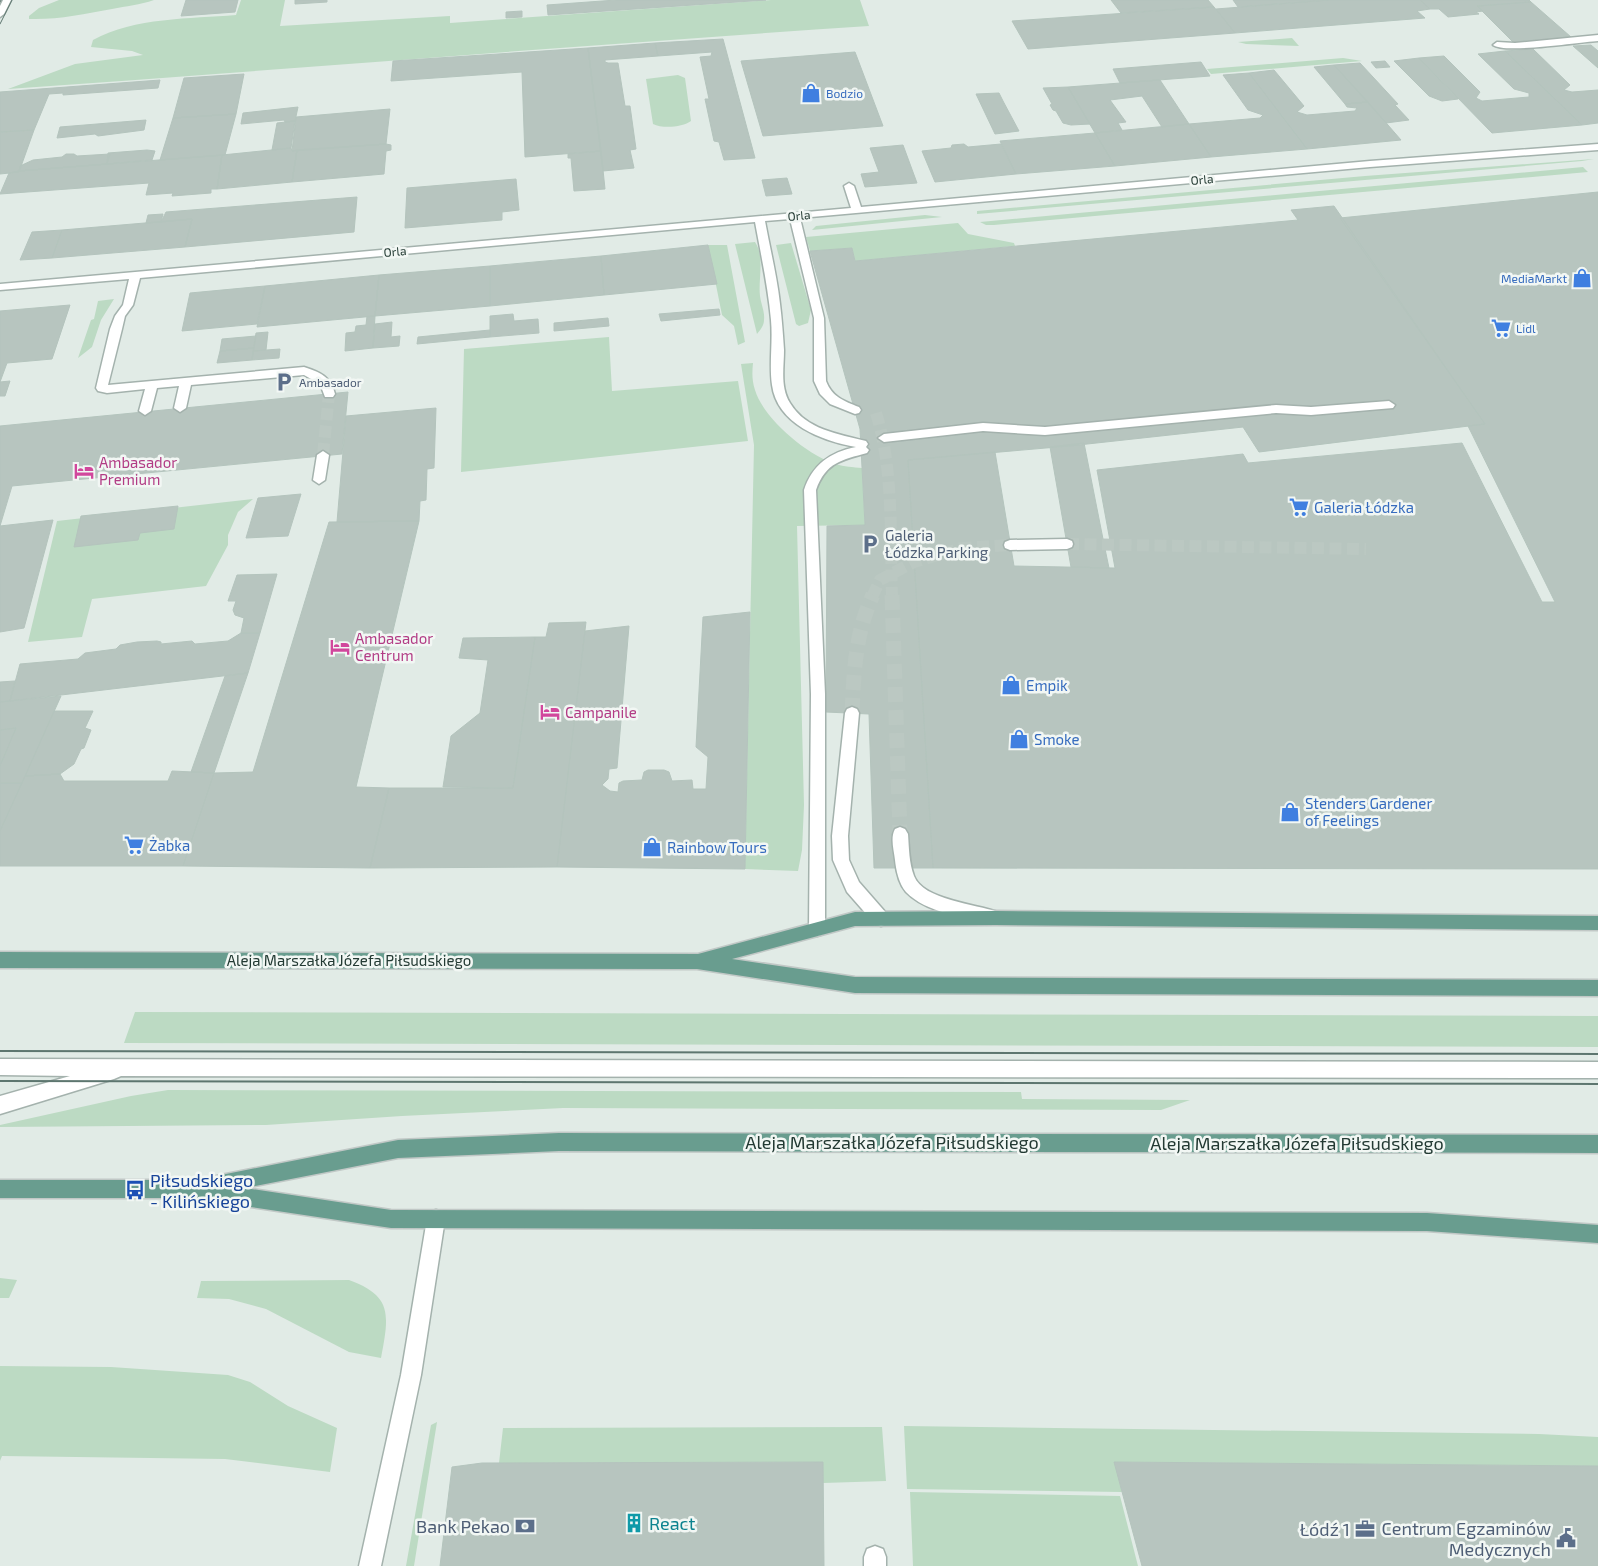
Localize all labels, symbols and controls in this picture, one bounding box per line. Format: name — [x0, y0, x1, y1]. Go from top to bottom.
shop icon: Bodzio — [800, 82, 822, 104]
place label: Bodzio — [826, 86, 863, 100]
street label: Orla — [1190, 171, 1214, 187]
street label: Orla — [787, 207, 811, 223]
street label: Orla — [383, 243, 407, 259]
shop icon: MediaMarkt — [1571, 267, 1593, 289]
place label: MediaMarkt — [1501, 271, 1567, 285]
supermarket icon: Lidl — [1490, 317, 1512, 339]
place label: Lidl — [1516, 321, 1536, 335]
parking icon: Ambasador — [273, 371, 295, 393]
place label: Ambasador — [299, 375, 362, 389]
place label: Ambasador Premium — [99, 453, 177, 488]
hotel icon: Ambasador Premium — [73, 460, 95, 482]
supermarket icon: Galeria Łódzka — [1288, 496, 1310, 518]
place label: Galeria Łódzka — [1314, 498, 1414, 516]
place label: Galeria Łódzka Parking — [885, 526, 989, 561]
parking icon: Galeria Łódzka Parking — [859, 533, 881, 555]
place label: Ambasador Centrum — [355, 629, 433, 664]
hotel icon: Ambasador Centrum — [329, 636, 351, 658]
shop icon: Empik — [1000, 674, 1022, 696]
place label: Empik — [1026, 676, 1068, 694]
hotel icon: Campanile — [539, 701, 561, 723]
place label: Campanile — [565, 703, 637, 721]
shop icon: Smoke — [1008, 728, 1030, 750]
place label: Smoke — [1034, 730, 1080, 748]
place label: Stenders Gardener of Feelings — [1305, 794, 1432, 829]
shop icon: Stenders Gardener of Feelings — [1279, 801, 1301, 823]
supermarket icon: Żabka — [123, 834, 145, 856]
place label: Żabka — [149, 836, 190, 854]
shop icon: Rainbow Tours — [641, 836, 663, 858]
place label: Rainbow Tours — [667, 838, 767, 856]
street label: Aleja Marszałka Józefa Piłsudskiego — [227, 951, 471, 970]
street label: Aleja Marszałka Józefa Piłsudskiego — [745, 1131, 1039, 1153]
street label: Aleja Marszałka Józefa Piłsudskiego — [1150, 1132, 1444, 1154]
place label: Piłsudskiego - Kilińskiego — [150, 1169, 253, 1212]
bus stop icon: Piłsudskiego - Kilińskiego — [124, 1179, 146, 1201]
building icon: React — [623, 1512, 645, 1534]
place label: React — [649, 1512, 695, 1534]
place label: Bank Pekao — [416, 1515, 510, 1537]
bank icon: Bank Pekao — [514, 1515, 536, 1537]
place label: Centrum Egzaminów Medycznych — [1382, 1517, 1551, 1560]
place label: Łódź 1 — [1300, 1518, 1350, 1540]
office icon: Łódź 1 — [1354, 1518, 1376, 1540]
public building icon: Centrum Egzaminów Medycznych — [1555, 1527, 1577, 1549]

